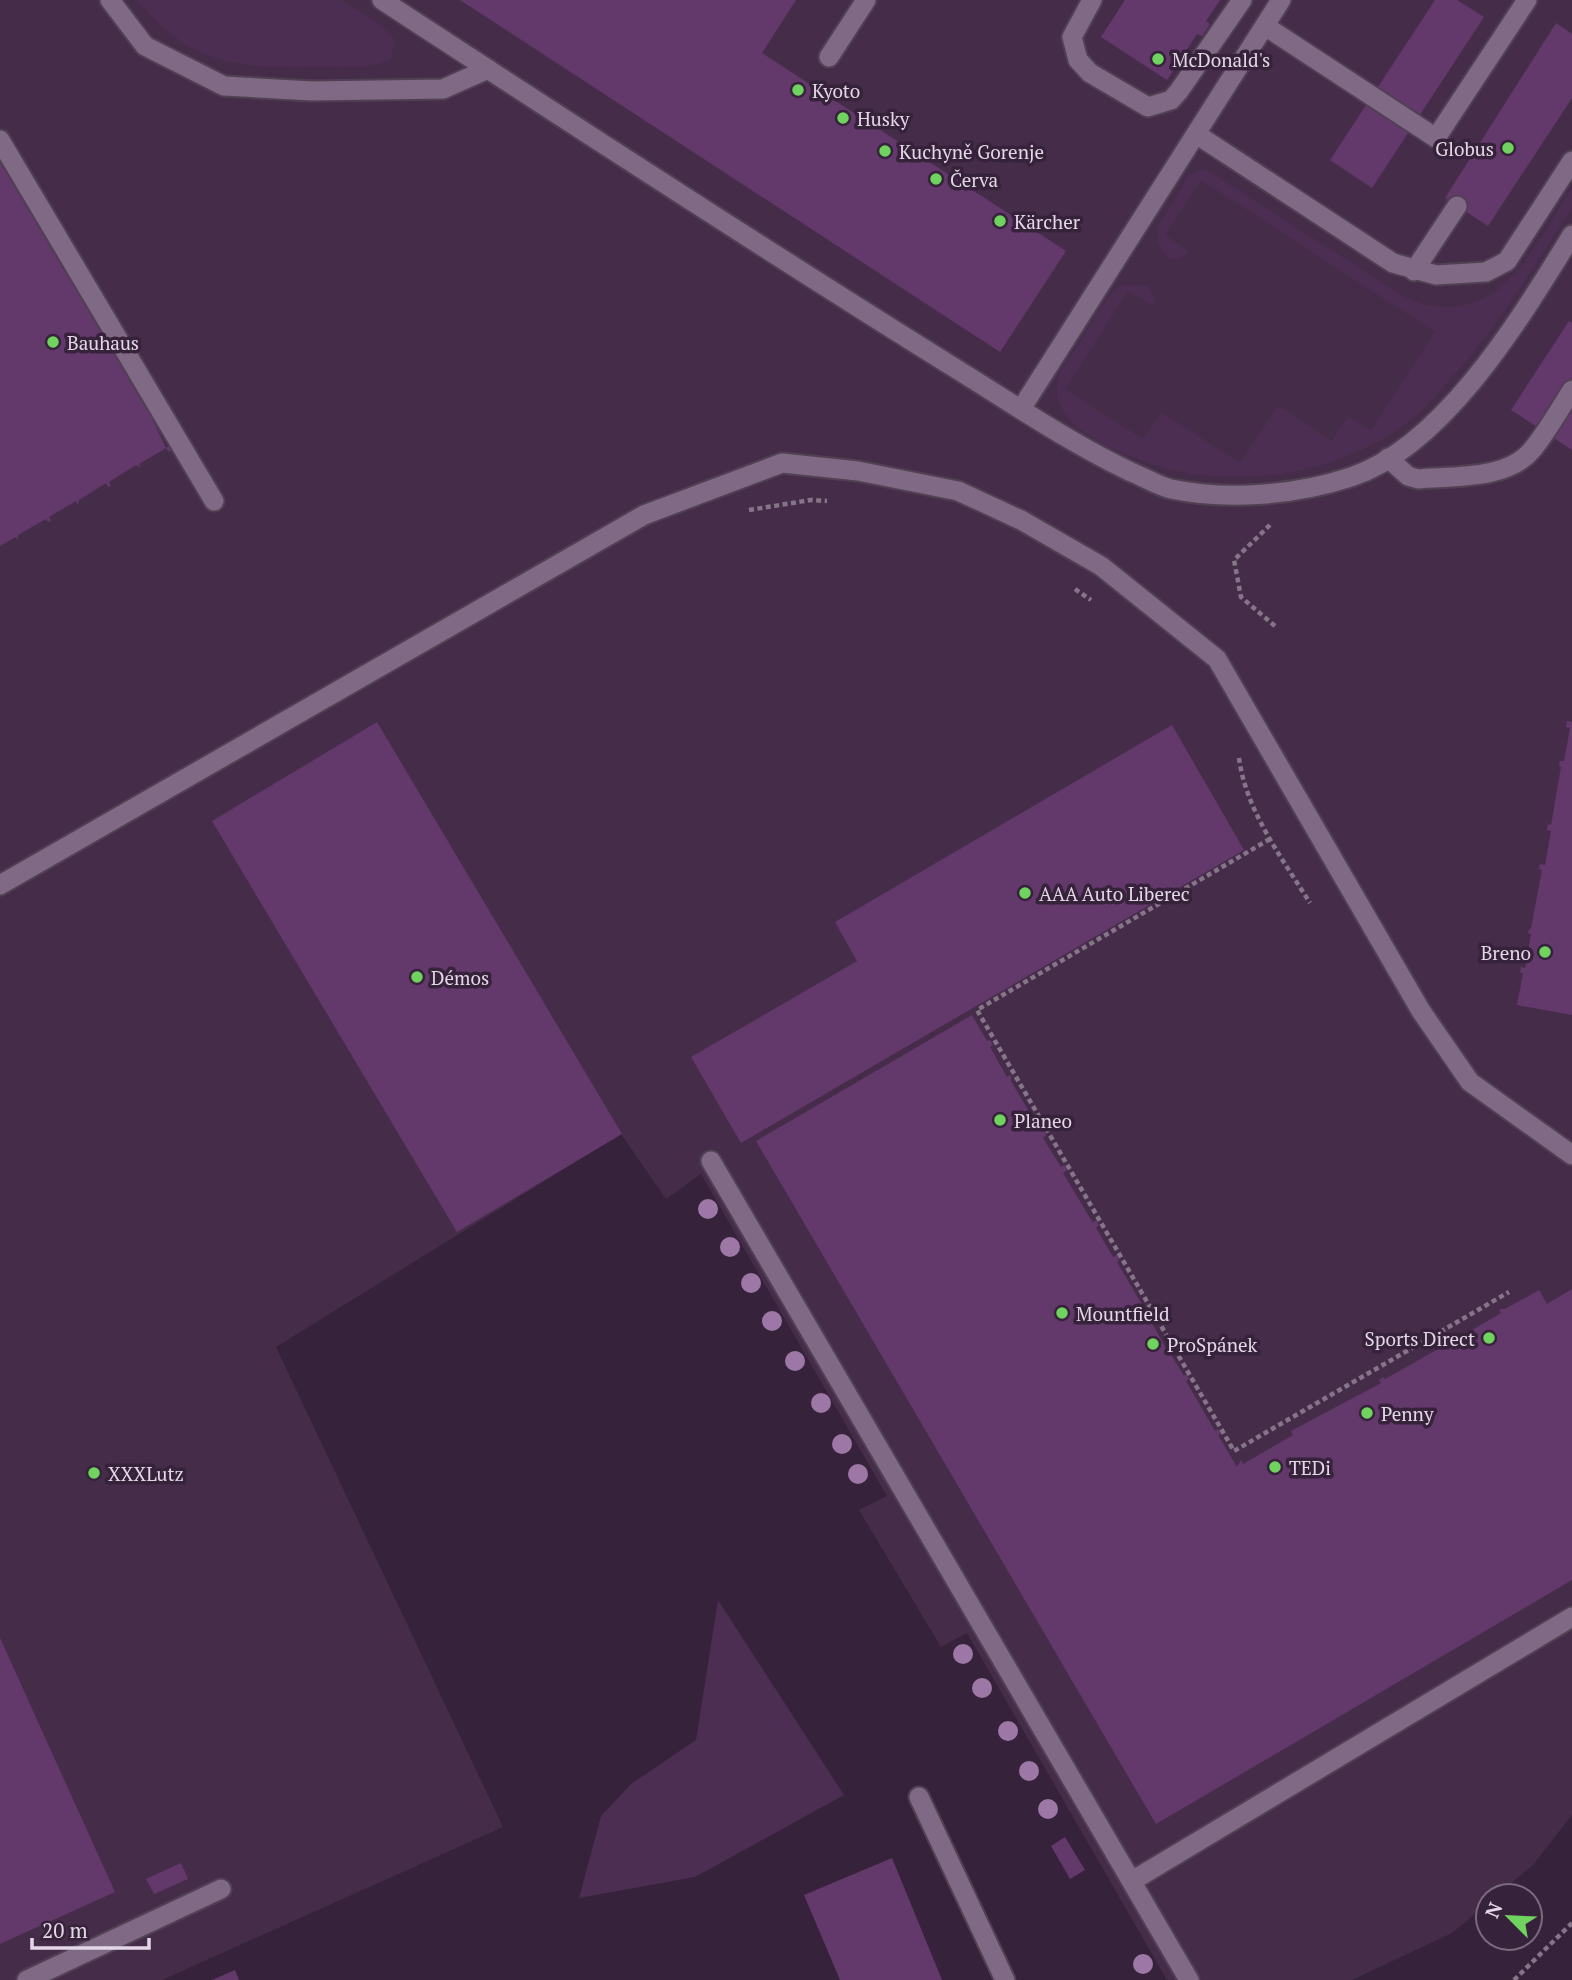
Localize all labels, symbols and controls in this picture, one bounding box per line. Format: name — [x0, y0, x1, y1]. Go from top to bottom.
place label: McDonald's — [1172, 47, 1270, 72]
marker: McDonald's — [1150, 51, 1166, 67]
place label: Kyoto — [812, 78, 860, 103]
marker: Kyoto — [790, 82, 806, 98]
place label: Husky — [857, 106, 910, 131]
marker: Husky — [835, 110, 851, 126]
place label: Globus — [1435, 136, 1494, 161]
place label: Kuchyně Gorenje — [899, 139, 1044, 164]
marker: Globus — [1500, 140, 1516, 156]
marker: Kuchyně Gorenje — [877, 143, 893, 159]
place label: Červa — [950, 167, 999, 192]
marker: Červa — [928, 171, 944, 187]
place label: Kärcher — [1014, 209, 1081, 234]
marker: Kärcher — [992, 213, 1008, 229]
place label: Bauhaus — [67, 330, 139, 355]
marker: Bauhaus — [45, 334, 61, 350]
place label: AAA Auto Liberec — [1039, 881, 1190, 906]
marker: AAA Auto Liberec — [1017, 885, 1033, 901]
place label: Breno — [1481, 940, 1531, 965]
marker: Breno — [1537, 944, 1553, 960]
place label: Démos — [431, 965, 489, 990]
marker: Démos — [409, 969, 425, 985]
place label: Planeo — [1014, 1108, 1072, 1133]
marker: Planeo — [992, 1112, 1008, 1128]
place label: Mountfield — [1076, 1301, 1170, 1326]
marker: Mountfield — [1054, 1305, 1070, 1321]
place label: Sports Direct — [1364, 1326, 1475, 1351]
marker: Sports Direct — [1481, 1330, 1497, 1346]
place label: ProSpánek — [1167, 1332, 1257, 1357]
marker: ProSpánek — [1145, 1336, 1161, 1352]
place label: Penny — [1381, 1401, 1434, 1426]
marker: Penny — [1359, 1405, 1375, 1421]
place label: TEDi — [1289, 1455, 1331, 1480]
marker: TEDi — [1267, 1459, 1283, 1475]
place label: XXXLutz — [108, 1461, 184, 1486]
marker: XXXLutz — [86, 1465, 102, 1481]
north arrow — [1474, 1882, 1544, 1952]
text: N — [1479, 1898, 1508, 1922]
scale bar — [32, 1906, 149, 1950]
text: 20 m — [42, 1916, 88, 1944]

